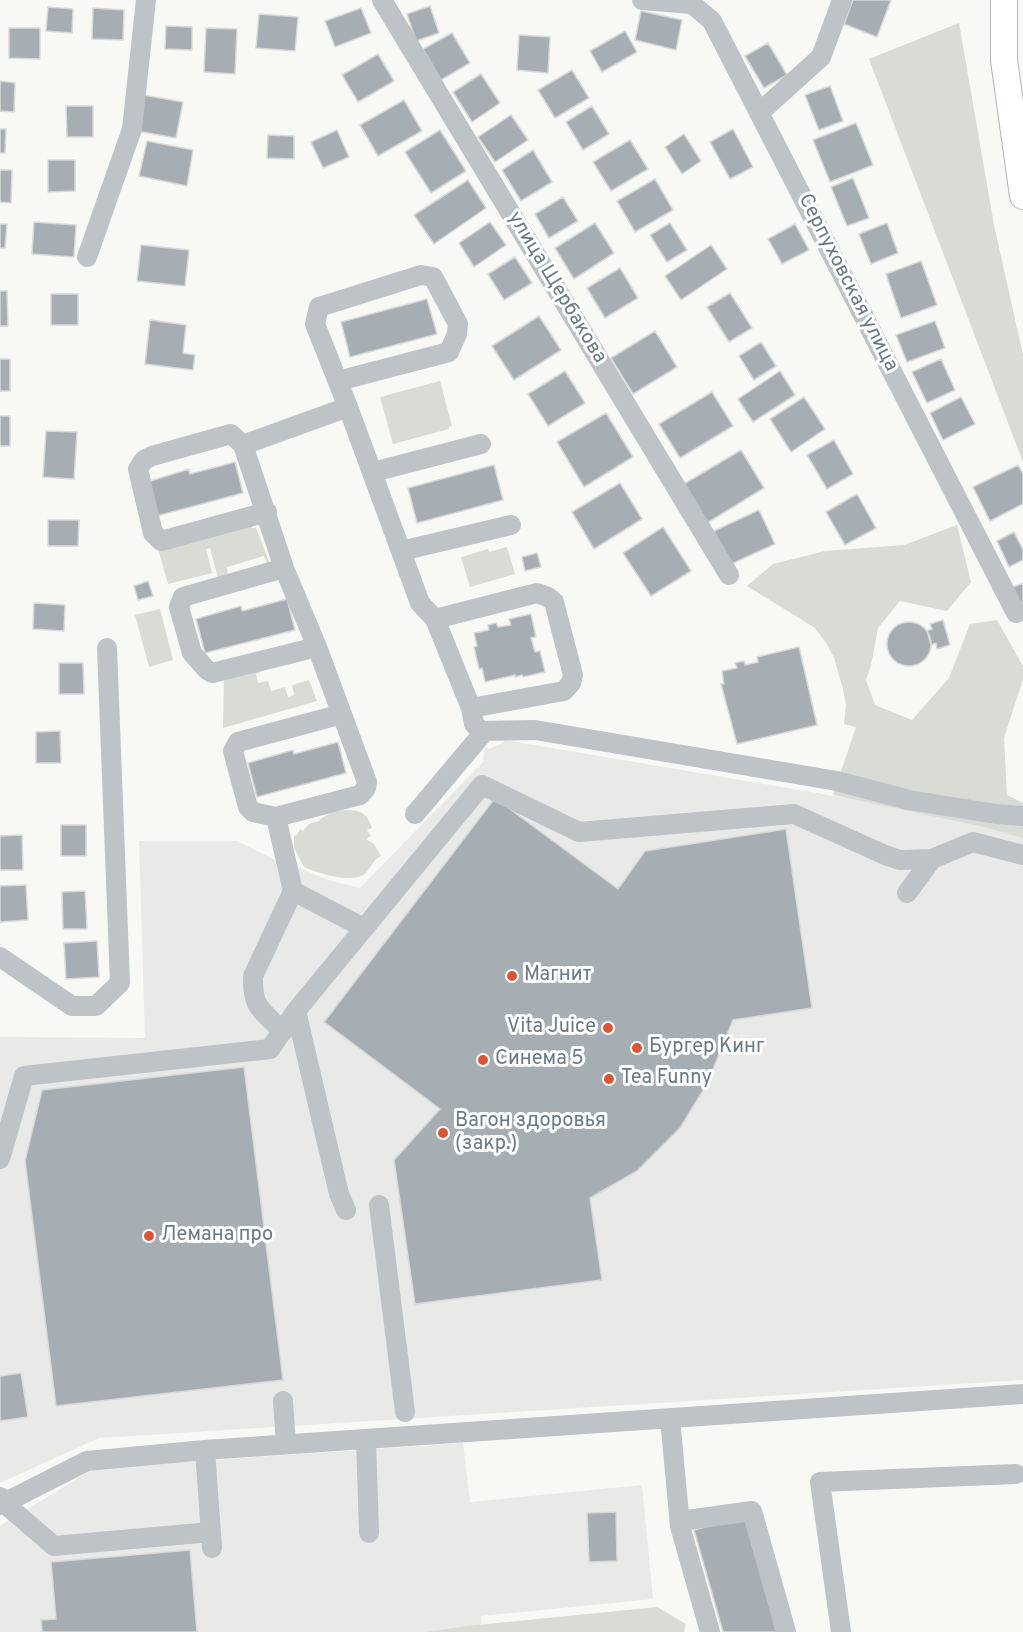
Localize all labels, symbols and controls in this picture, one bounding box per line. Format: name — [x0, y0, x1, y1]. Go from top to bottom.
street label: Серпуховская улица — [792, 190, 902, 376]
street label: улица Щербакова — [501, 208, 611, 368]
place label: Магнит — [524, 964, 592, 988]
marker: Магнит — [505, 969, 519, 983]
place label: Vita Juice — [507, 1016, 596, 1040]
marker: Vita Juice — [601, 1021, 615, 1035]
place label: Бургер Кинг — [649, 1036, 764, 1060]
marker: Бургер Кинг — [630, 1041, 644, 1055]
place label: Синема 5 — [495, 1048, 584, 1072]
marker: Синема 5 — [476, 1053, 490, 1067]
place label: Tea Funny — [621, 1067, 712, 1091]
marker: Tea Funny — [602, 1072, 616, 1086]
place label: Вагон здоровья (закр.) — [455, 1110, 606, 1157]
marker: Вагон здоровья (закр.) — [436, 1126, 450, 1140]
place label: Лемана про — [161, 1224, 273, 1248]
marker: Лемана про — [142, 1229, 156, 1243]

